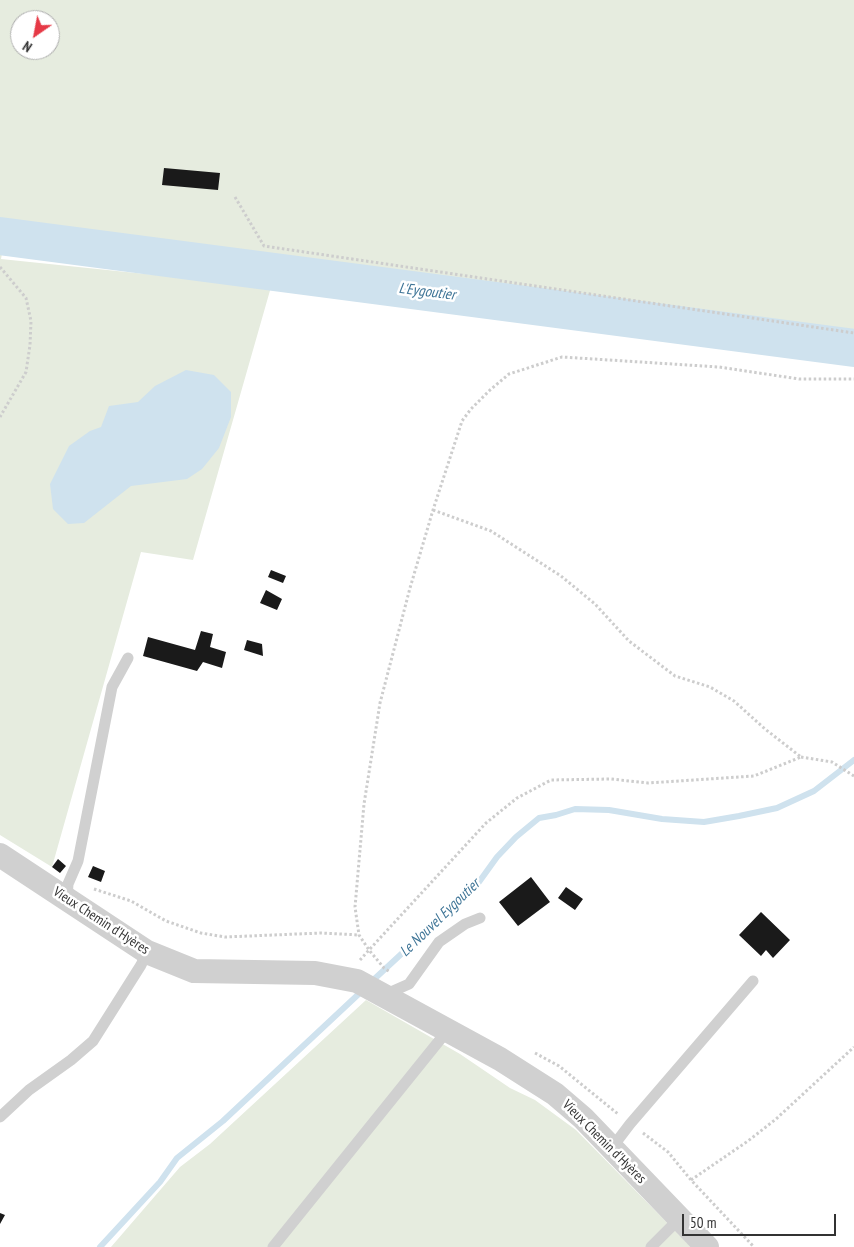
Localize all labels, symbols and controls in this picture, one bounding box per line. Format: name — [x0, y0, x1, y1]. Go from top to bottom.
north arrow — [10, 10, 60, 60]
text: N — [19, 37, 35, 56]
water label: L'Eygoutier — [398, 280, 456, 304]
water label: Le Nouvel Eygoutier — [396, 875, 484, 961]
street label: Vieux Chemin d'Hyères — [50, 884, 152, 958]
street label: Vieux Chemin d'Hyères — [559, 1097, 649, 1187]
scale bar — [684, 1204, 838, 1236]
text: 50 m — [690, 1213, 716, 1232]

